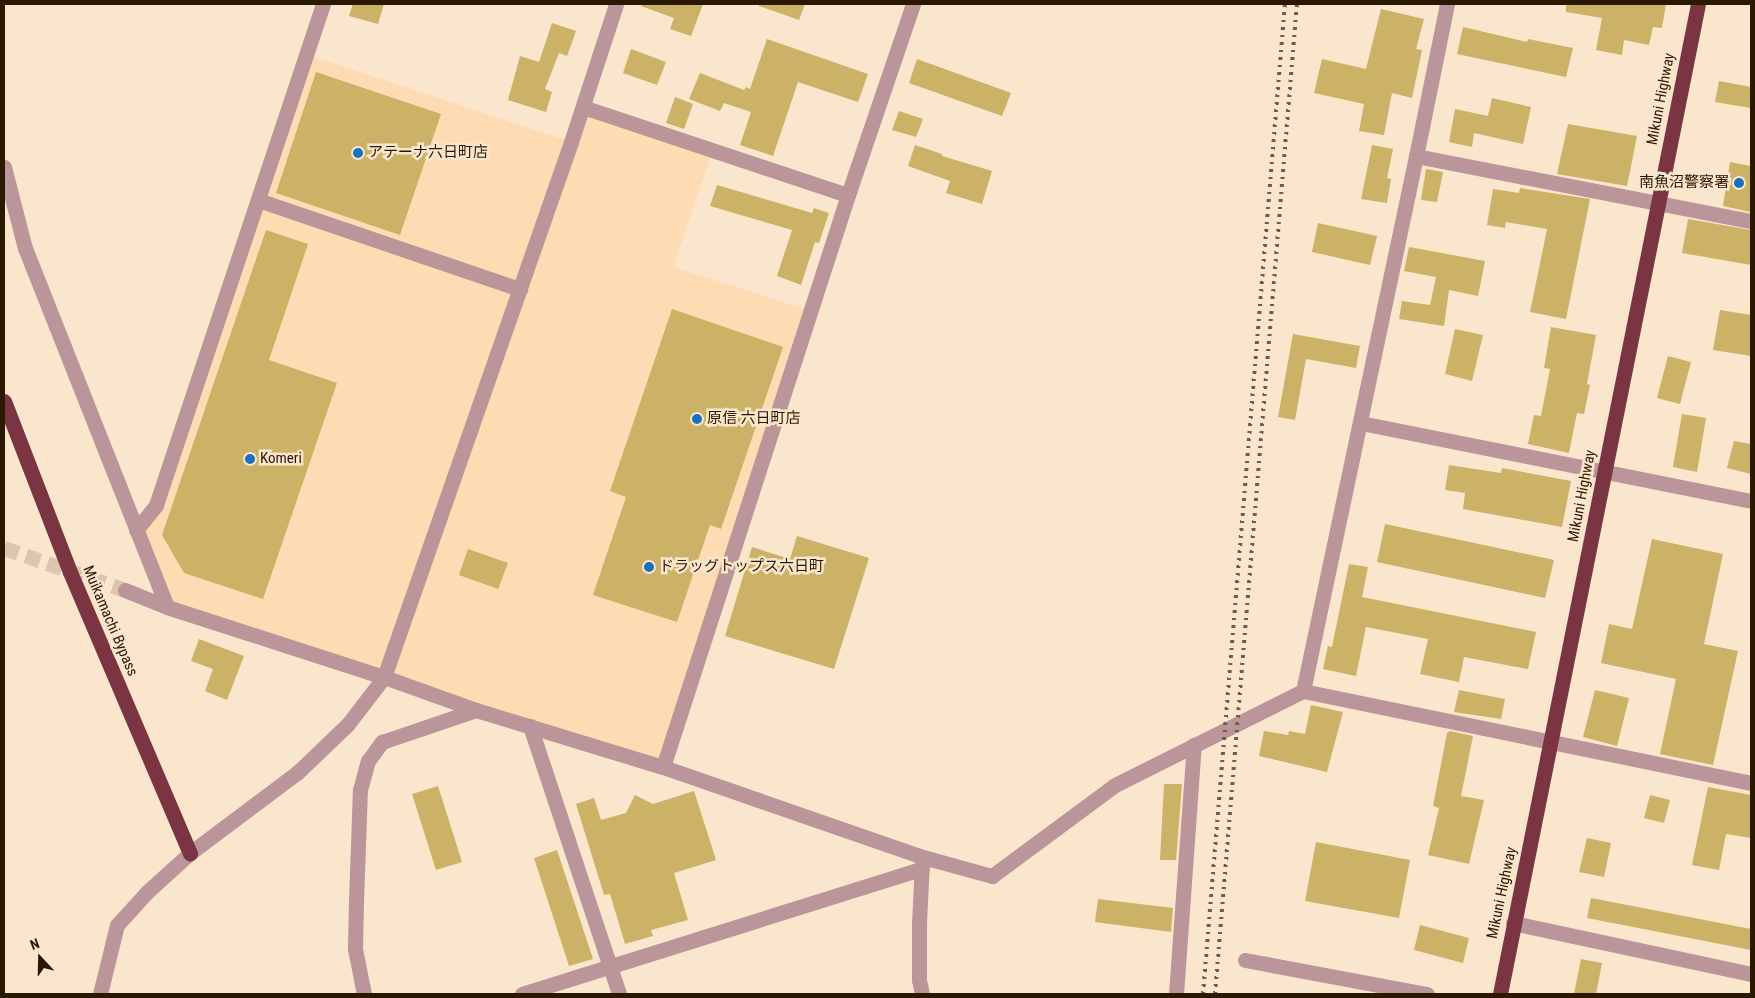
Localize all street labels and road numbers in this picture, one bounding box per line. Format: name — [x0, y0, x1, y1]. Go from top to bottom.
street label: Mikuni Highway — [1643, 51, 1679, 147]
street label: Mikuni Highway — [1564, 448, 1600, 544]
street label: Muikamachi Bypass — [79, 563, 141, 679]
street label: Mikuni Highway — [1483, 845, 1521, 941]

